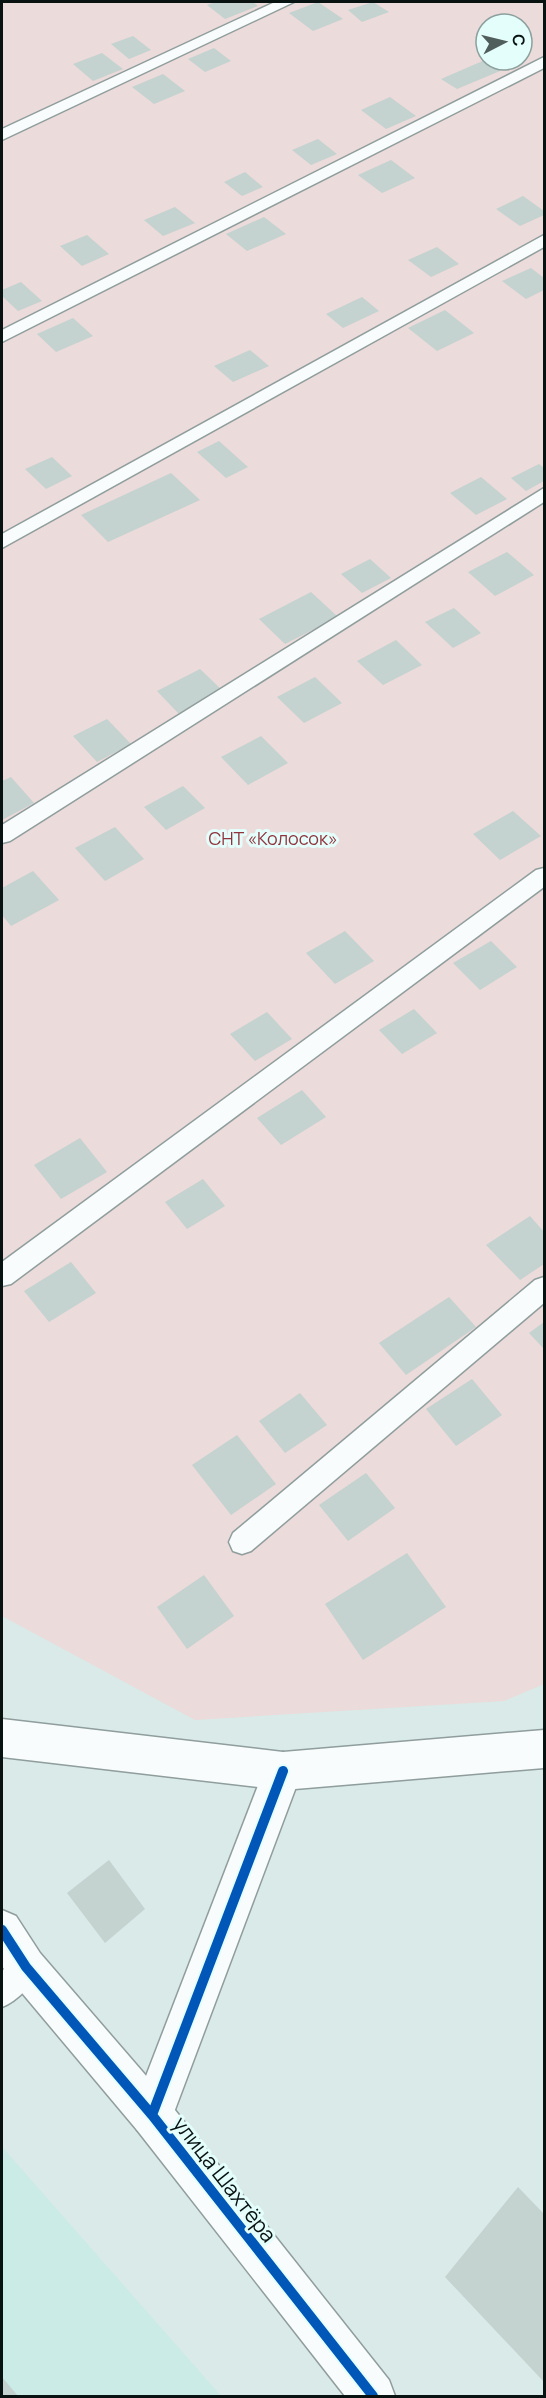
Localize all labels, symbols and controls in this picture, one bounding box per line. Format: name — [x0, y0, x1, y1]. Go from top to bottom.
north arrow — [474, 12, 534, 72]
text: С — [507, 33, 531, 48]
park label: СНТ «Колосок» — [208, 826, 338, 850]
street label: улица Шахтёра — [167, 2110, 283, 2248]

